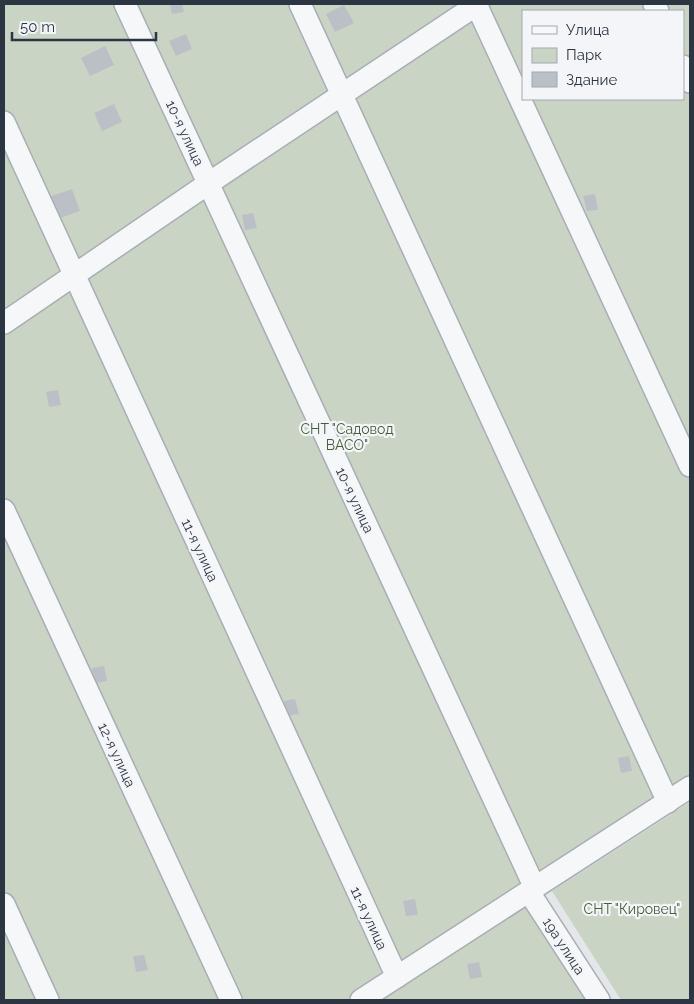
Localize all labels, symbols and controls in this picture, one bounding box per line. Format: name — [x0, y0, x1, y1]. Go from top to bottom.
scale bar — [12, 10, 156, 42]
legend — [522, 10, 684, 100]
text: 50 m — [20, 18, 55, 36]
text: Улица — [566, 21, 610, 39]
text: Парк — [566, 46, 602, 64]
text: Здание — [566, 71, 618, 89]
street label: 10-я улица — [163, 98, 207, 168]
park label: СНТ "Садовод ВАСО" — [300, 421, 394, 453]
street label: 10-я улица — [333, 465, 377, 535]
street label: 11-я улица — [178, 516, 222, 584]
street label: 12-я улица — [95, 720, 139, 790]
street label: 11-я улица — [347, 884, 391, 952]
park label: СНТ "Кировец" — [584, 901, 680, 917]
street label: 19а улица — [540, 915, 588, 977]

